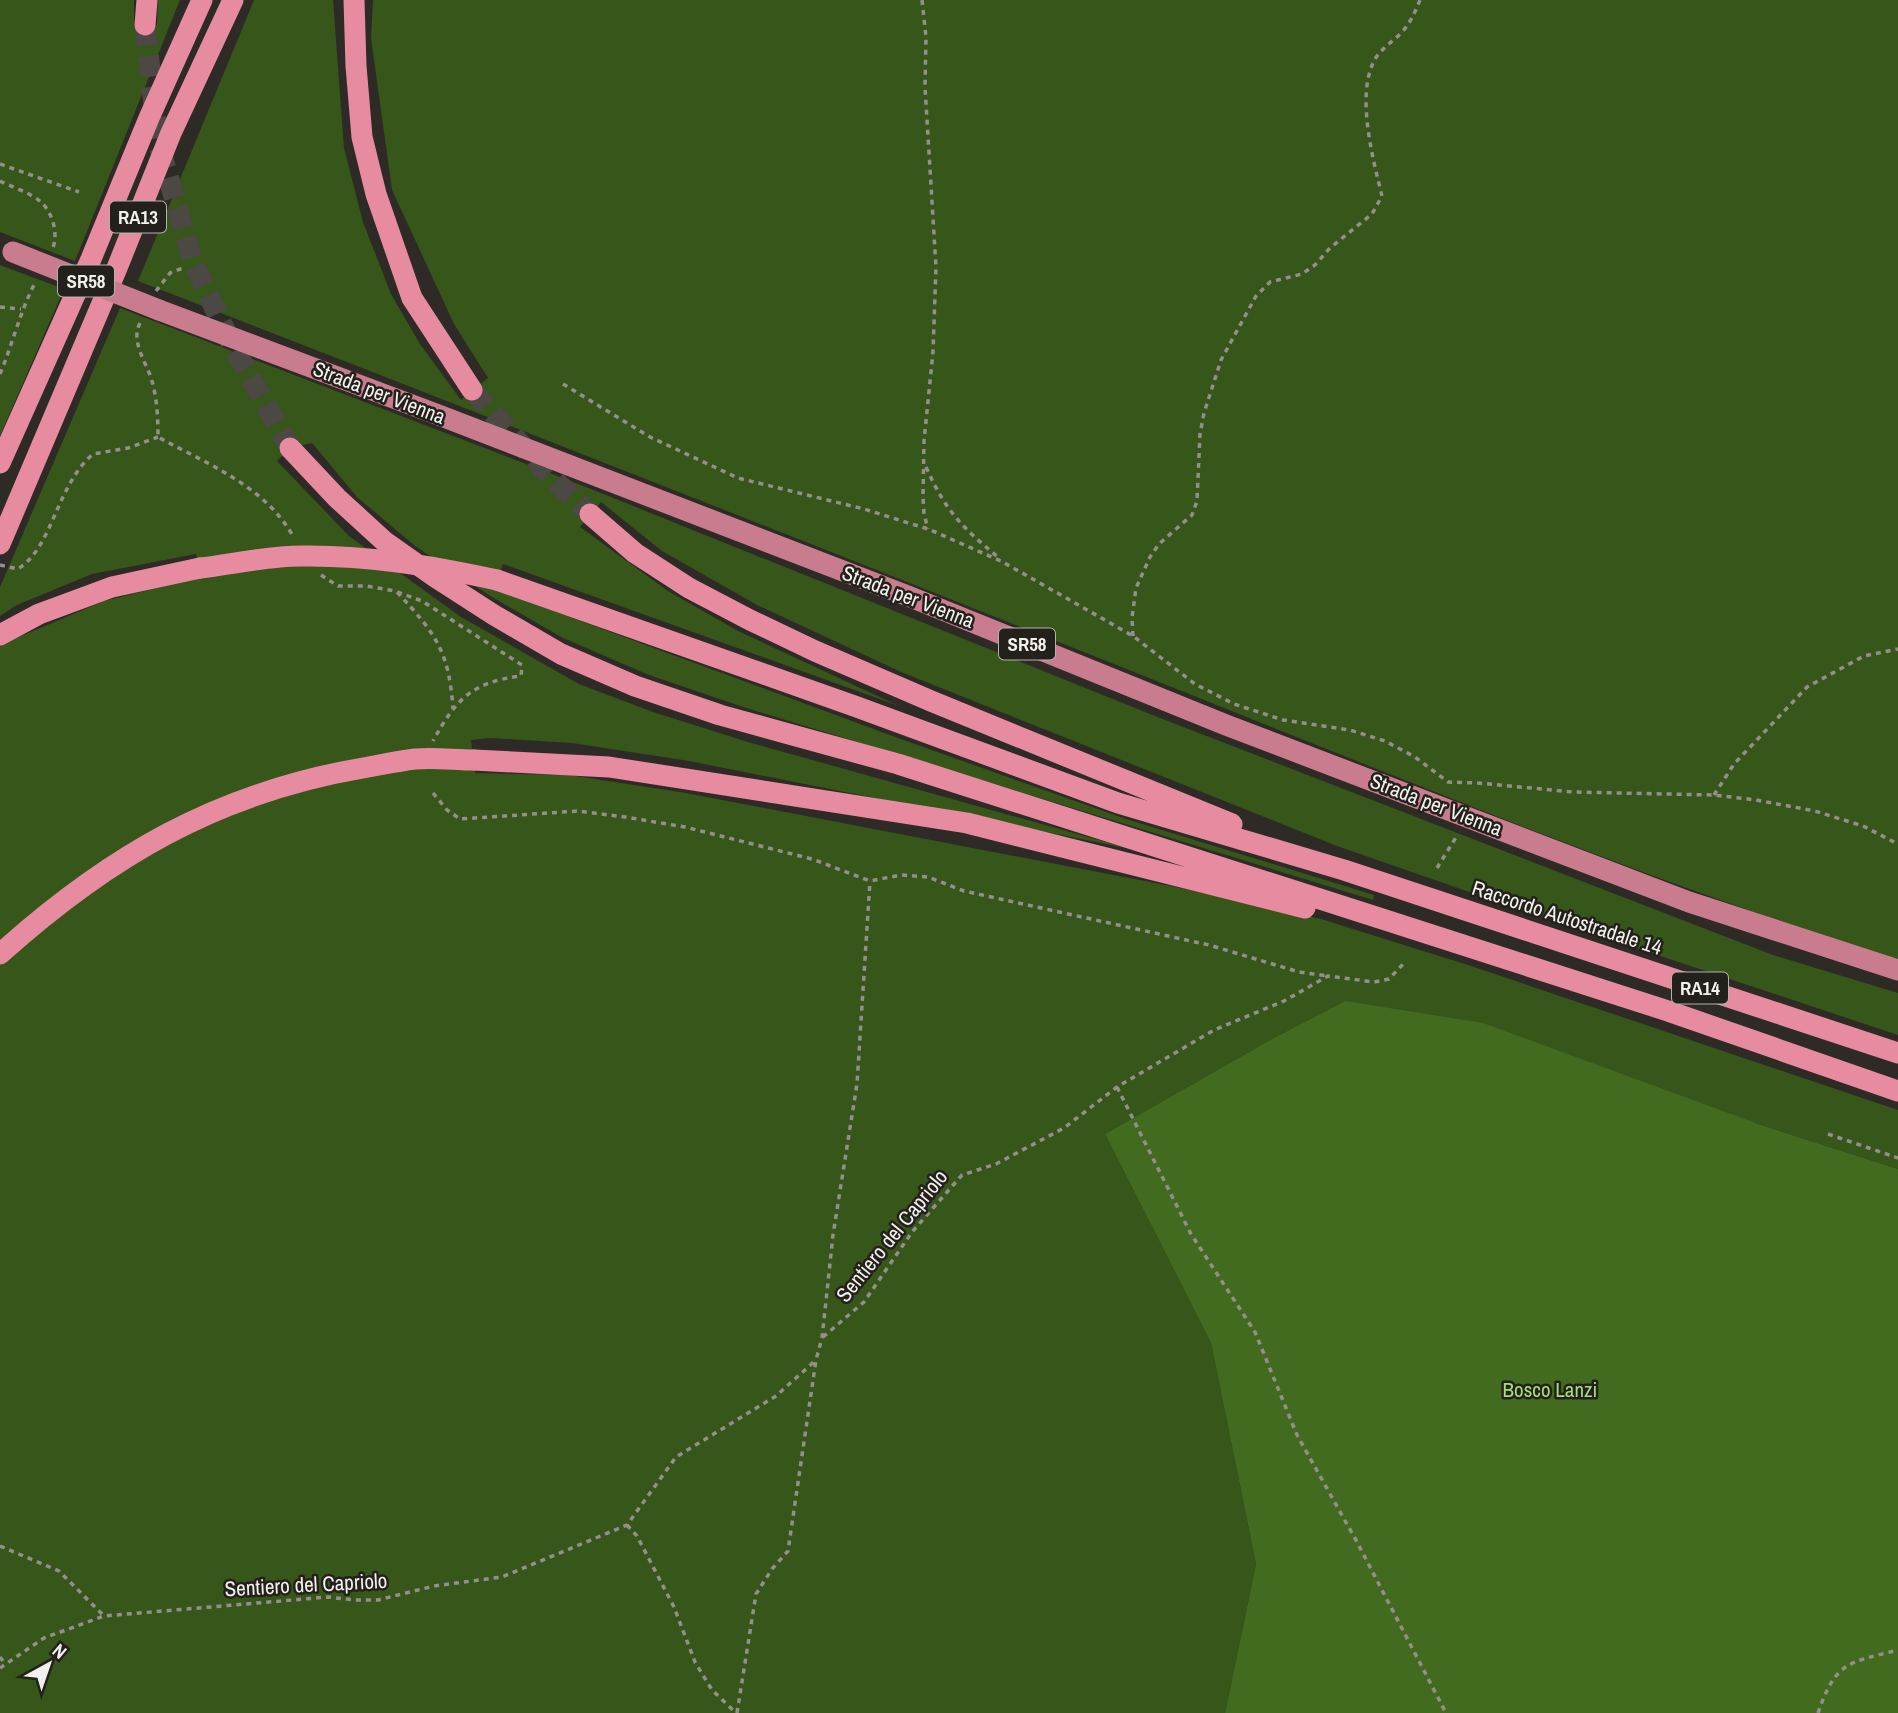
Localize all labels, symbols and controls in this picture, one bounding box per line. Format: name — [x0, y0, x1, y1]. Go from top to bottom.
road number: RA13 — [110, 202, 166, 232]
road number: SR58 — [58, 266, 114, 296]
street label: Strada per Vienna — [309, 354, 450, 431]
street label: Strada per Vienna — [838, 558, 979, 635]
road number: SR58 — [999, 628, 1055, 660]
street label: Strada per Vienna — [1366, 766, 1507, 843]
street label: Raccordo Autostradale 14 — [1468, 873, 1666, 962]
road number: RA14 — [1672, 972, 1728, 1004]
street label: Sentiero del Capriolo — [829, 1163, 954, 1308]
park label: Bosco Lanzi — [1503, 1375, 1597, 1404]
street label: Sentiero del Capriolo — [224, 1566, 388, 1603]
north arrow — [14, 1629, 84, 1699]
text: N — [47, 1637, 73, 1665]

